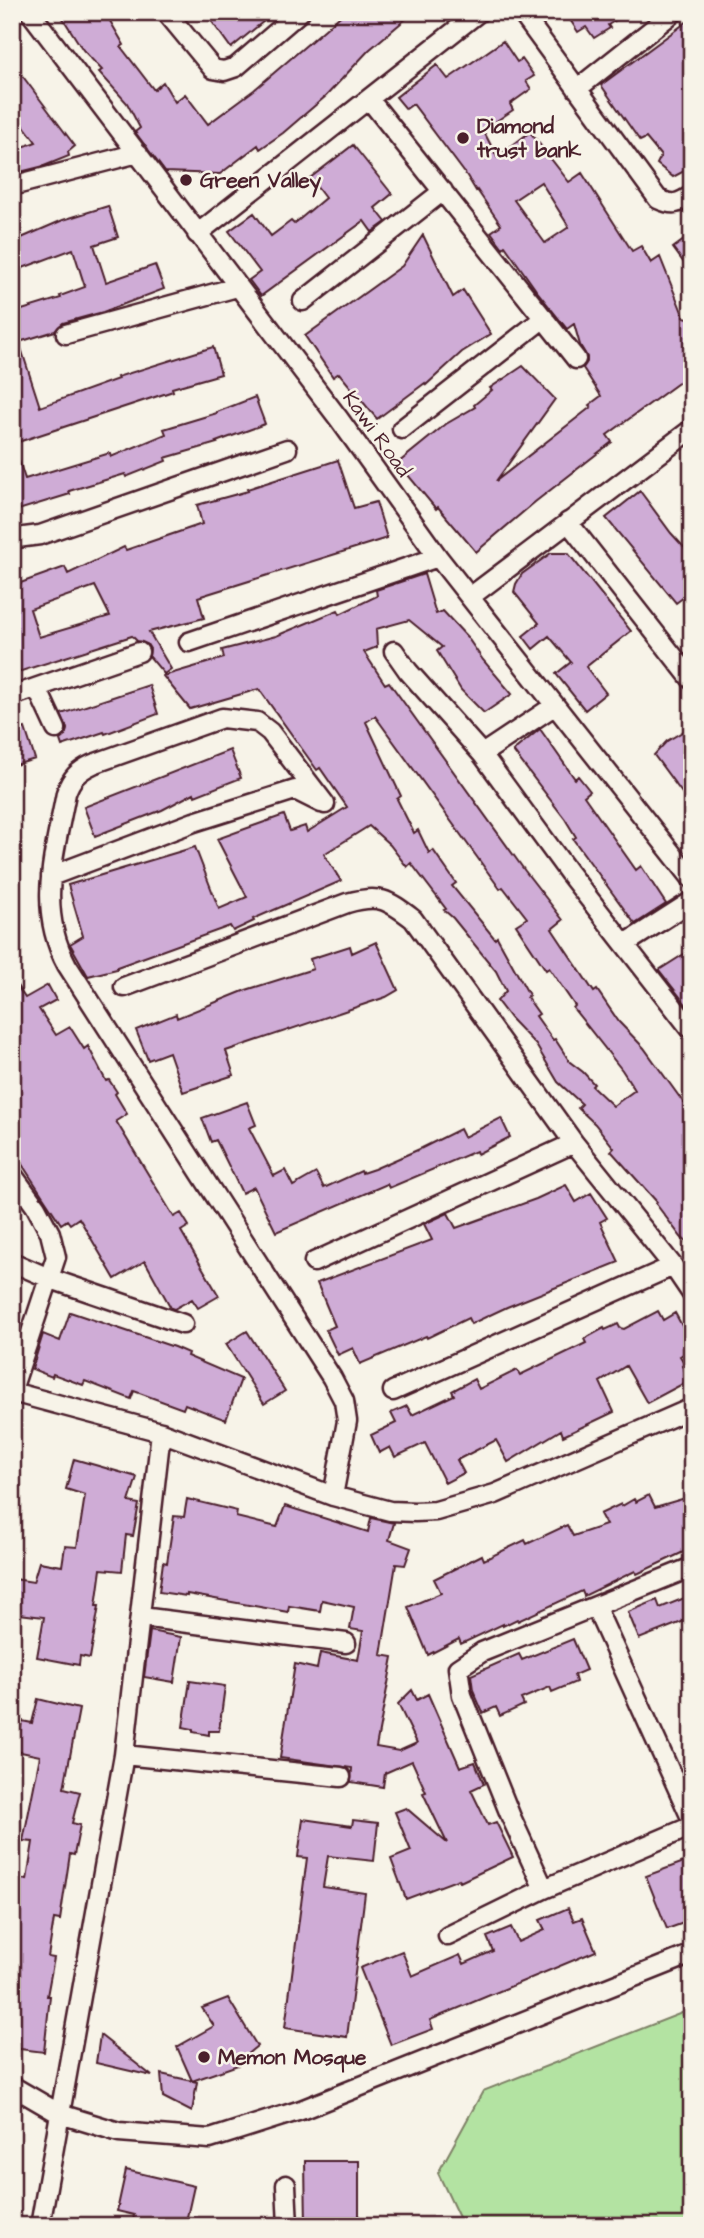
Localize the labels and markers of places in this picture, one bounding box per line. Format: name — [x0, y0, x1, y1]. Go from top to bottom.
place label: Diamond trust bank — [476, 112, 581, 165]
marker: Diamond trust bank — [455, 130, 471, 146]
place label: Green Valley — [200, 166, 322, 198]
marker: Green Valley — [178, 172, 194, 188]
place label: Memon Mosque — [218, 2043, 367, 2073]
marker: Memon Mosque — [196, 2049, 212, 2065]

